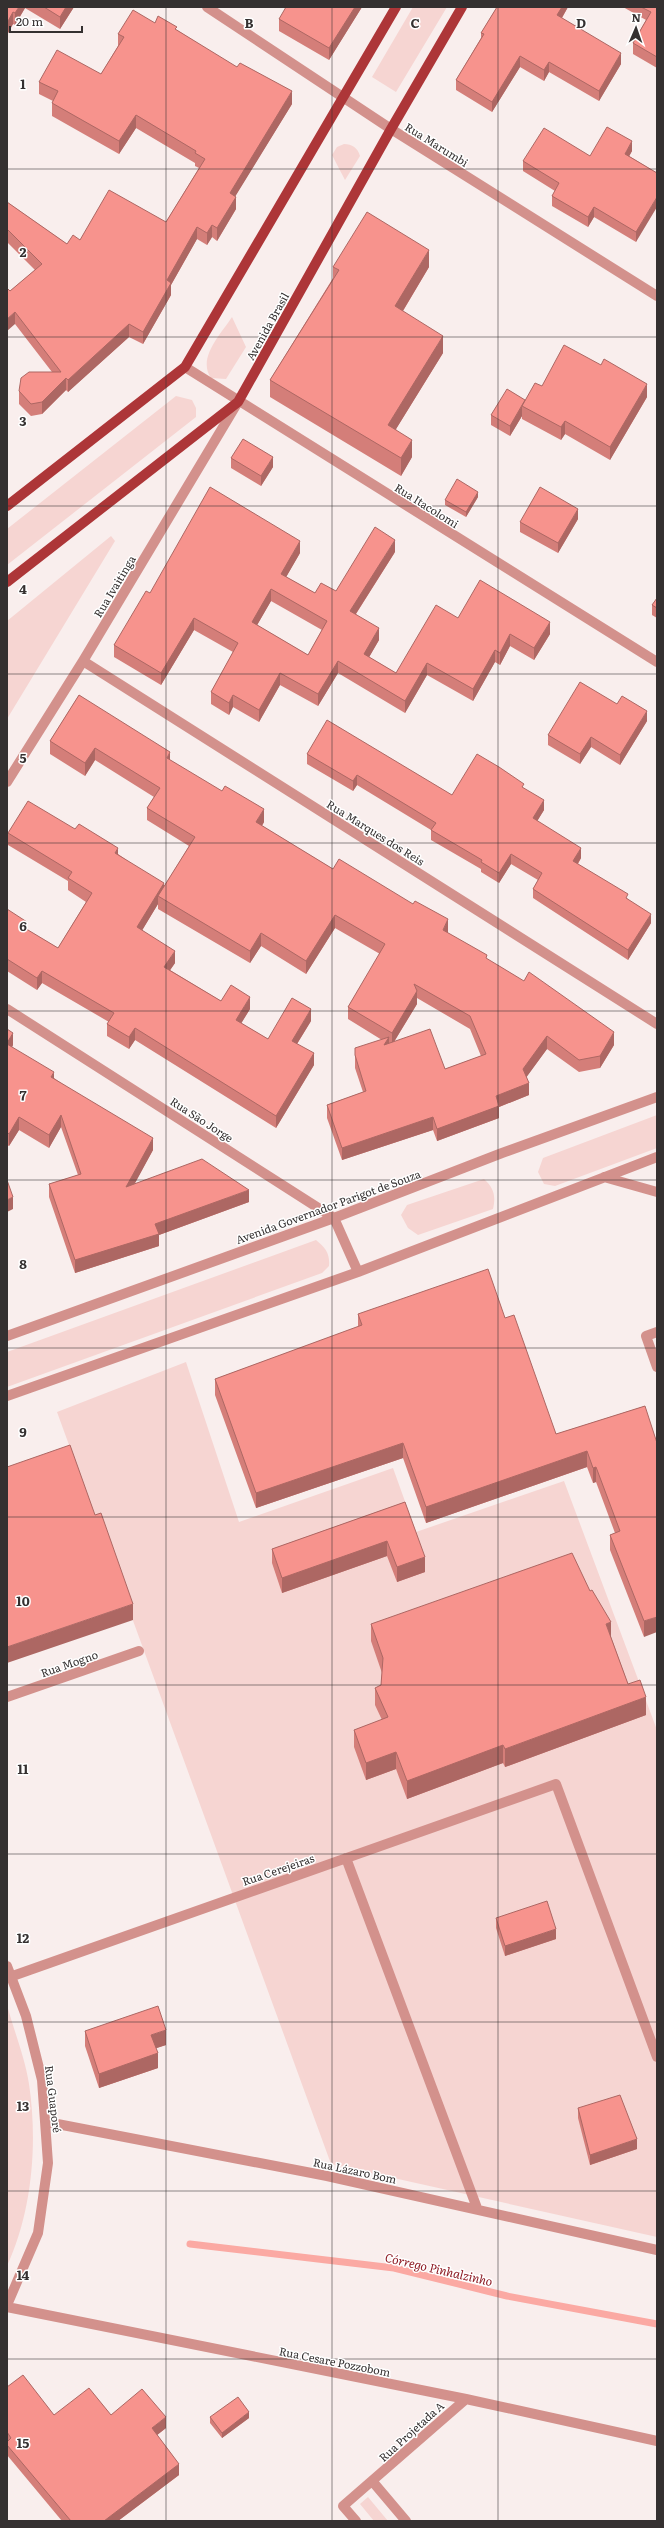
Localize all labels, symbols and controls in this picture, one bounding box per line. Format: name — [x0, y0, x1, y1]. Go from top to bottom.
scale bar — [10, 8, 82, 34]
north arrow — [616, 8, 656, 48]
text: N — [631, 9, 641, 25]
text: 20 m — [16, 12, 43, 30]
text: B — [245, 13, 254, 32]
text: C — [410, 13, 420, 32]
text: D — [576, 13, 586, 32]
text: 1 — [20, 74, 26, 93]
street label: Rua Marumbi — [402, 118, 472, 170]
text: 2 — [20, 242, 27, 261]
street label: Avenida Brasil — [242, 289, 292, 363]
text: 3 — [19, 411, 27, 430]
street label: Rua Itacolomi — [392, 479, 462, 531]
street label: Rua Ivaitinga — [89, 552, 139, 620]
text: 4 — [19, 579, 27, 598]
text: 5 — [19, 748, 27, 767]
street label: Rua Marques dos Reis — [324, 795, 428, 869]
text: 6 — [19, 916, 27, 935]
text: 7 — [19, 1085, 27, 1104]
street label: Rua São Jorge — [167, 1093, 237, 1146]
street label: Avenida Governador Parigot de Souza — [233, 1165, 423, 1247]
text: 8 — [19, 1254, 27, 1273]
text: 9 — [19, 1422, 27, 1441]
text: 10 — [16, 1591, 30, 1610]
street label: Rua Mogno — [38, 1646, 100, 1680]
text: 11 — [18, 1759, 29, 1778]
street label: Rua Cerejeiras — [240, 1849, 316, 1889]
text: 12 — [17, 1928, 29, 1947]
street label: Rua Guaporé — [42, 2064, 66, 2134]
text: 13 — [17, 2096, 29, 2115]
street label: Rua Lázaro Bom — [312, 2153, 398, 2187]
water label: Córrego Pinhalzinho — [383, 2248, 495, 2290]
text: 14 — [17, 2265, 30, 2284]
street label: Rua Cesare Pozzobom — [278, 2342, 392, 2380]
street label: Rua Projetada A — [375, 2397, 447, 2465]
text: 15 — [17, 2433, 29, 2452]

